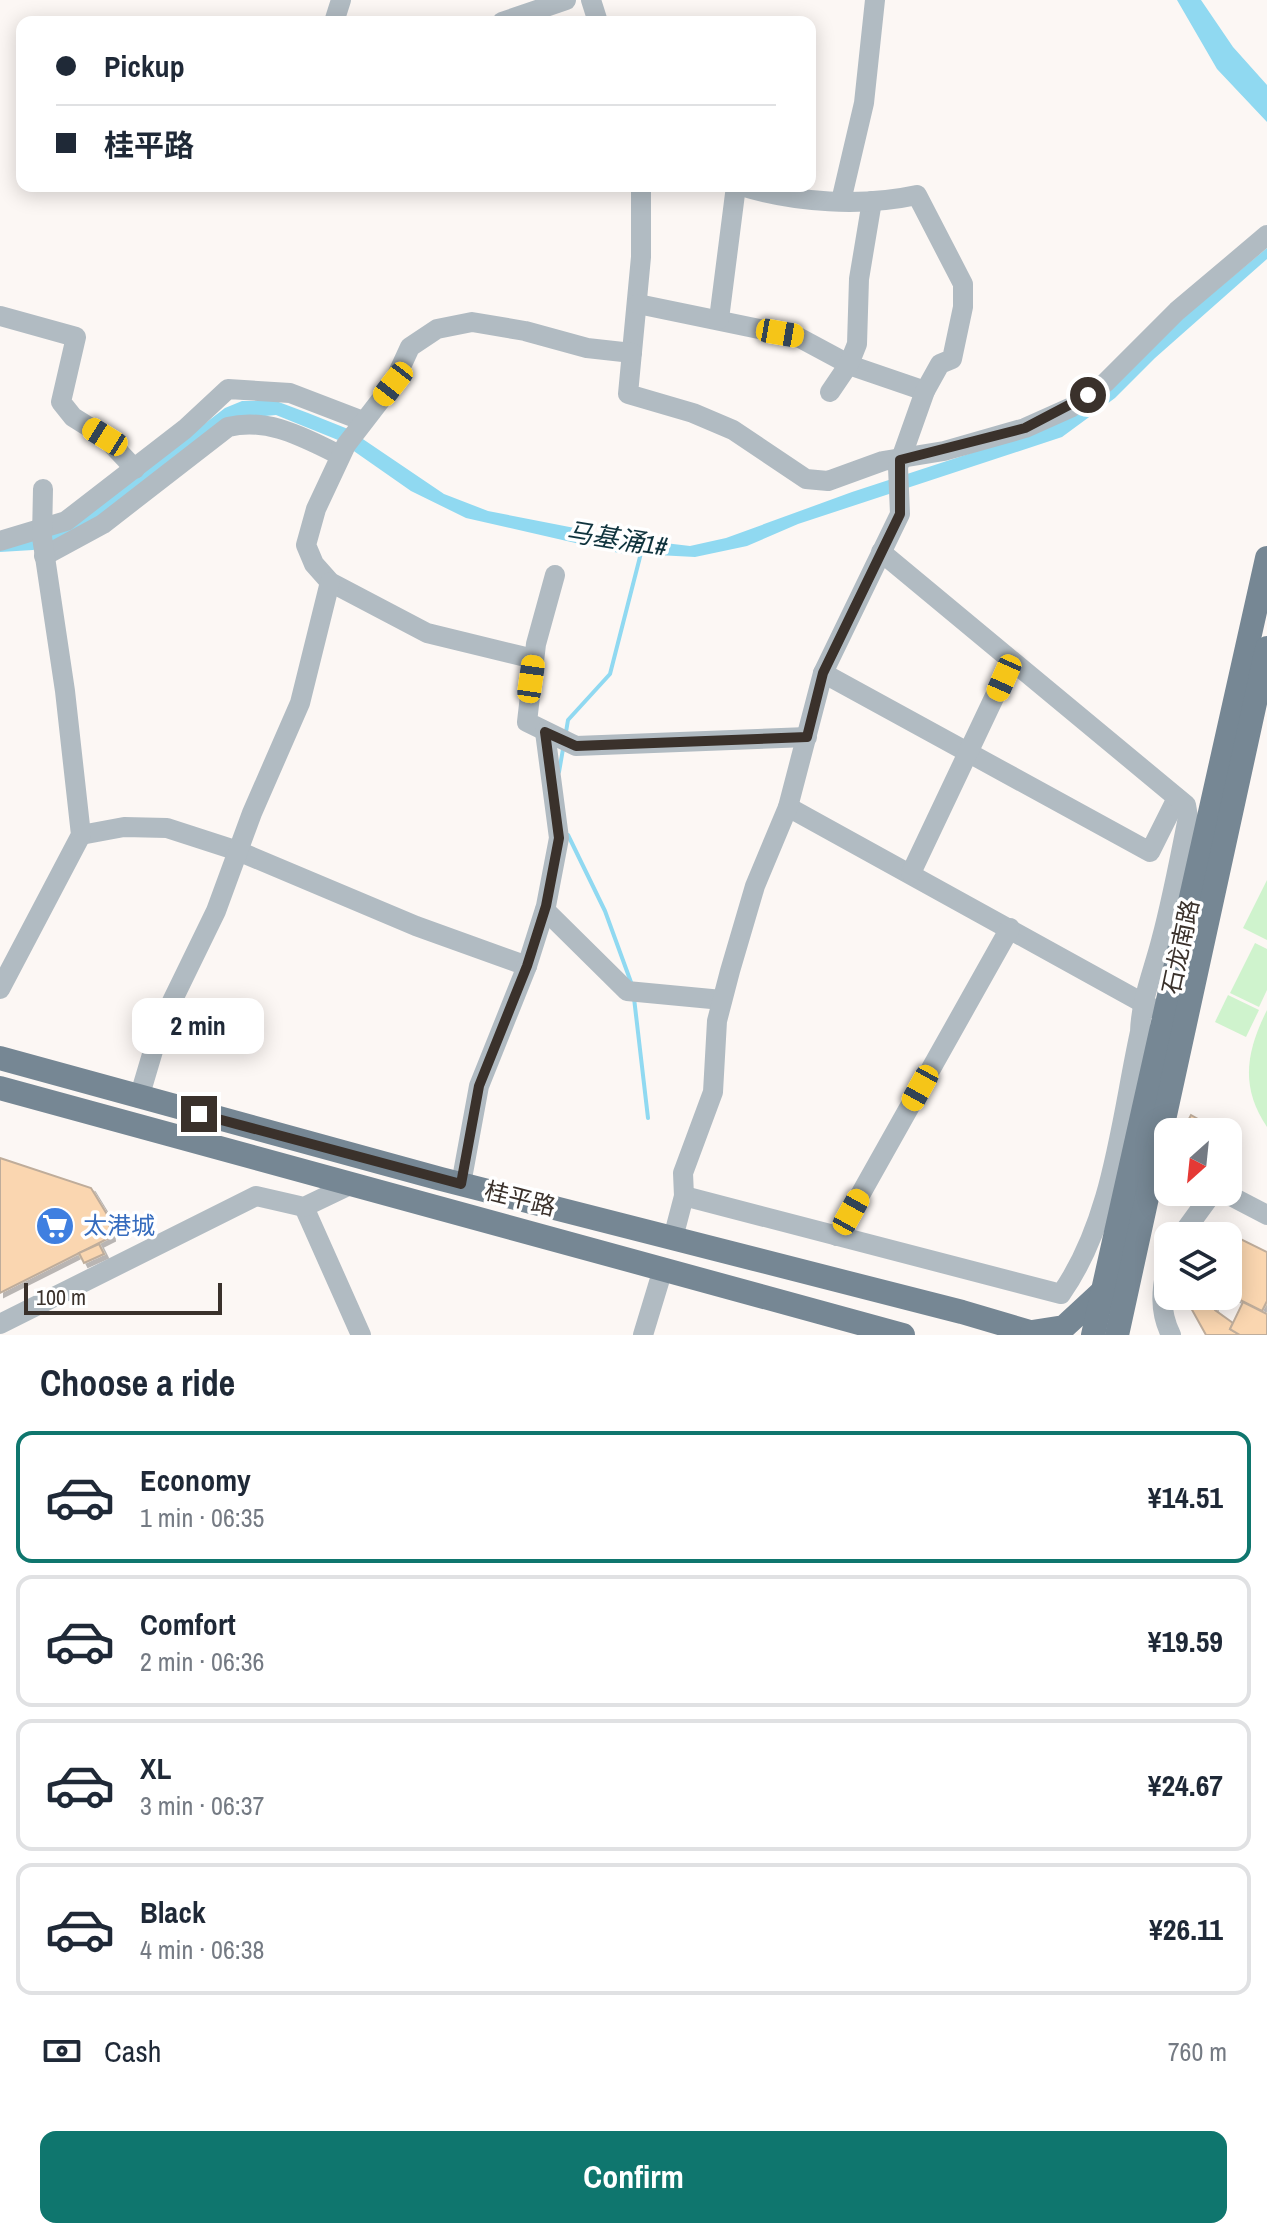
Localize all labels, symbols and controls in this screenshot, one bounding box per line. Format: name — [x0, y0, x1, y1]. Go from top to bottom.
text: Pickup — [104, 46, 185, 86]
text: 桂平路 — [104, 125, 194, 165]
car — [754, 317, 806, 349]
car — [369, 358, 417, 410]
route start — [1070, 377, 1106, 413]
car — [78, 414, 132, 460]
water label: 马基涌1# — [564, 513, 670, 564]
car — [983, 651, 1025, 705]
car — [516, 654, 546, 704]
street label: 石龙南路 — [1154, 897, 1206, 997]
callout: 2 min — [133, 998, 265, 1054]
text: 2 min — [170, 1008, 226, 1043]
car — [898, 1061, 942, 1115]
route end — [181, 1096, 217, 1132]
north arrow — [1154, 1118, 1242, 1206]
map controls — [1154, 1118, 1242, 1310]
street label: 桂平路 — [481, 1174, 559, 1222]
car — [829, 1185, 873, 1239]
supermarket icon: 太港城 — [34, 1205, 76, 1247]
place label: 太港城 — [83, 1209, 155, 1241]
button: layers — [1154, 1222, 1242, 1310]
scale bar — [24, 1279, 222, 1315]
text: 100 m — [36, 1282, 86, 1312]
text: Choose a ride — [40, 1359, 235, 1407]
text: Economy — [140, 1460, 251, 1500]
icon: car — [44, 1461, 116, 1533]
text: ¥14.51 — [1148, 1477, 1223, 1517]
text: 1 min · 06:35 — [140, 1500, 264, 1535]
text: Comfort — [140, 1604, 236, 1644]
icon: car — [44, 1605, 116, 1677]
text: ¥19.59 — [1148, 1621, 1223, 1661]
text: 2 min · 06:36 — [140, 1644, 264, 1679]
text: XL — [140, 1748, 171, 1788]
icon: car — [44, 1749, 116, 1821]
text: ¥24.67 — [1148, 1765, 1223, 1805]
text: 3 min · 06:37 — [140, 1788, 264, 1823]
text: Black — [140, 1892, 206, 1932]
icon: car — [44, 1893, 116, 1965]
text: ¥26.11 — [1149, 1909, 1223, 1949]
text: 4 min · 06:38 — [140, 1932, 264, 1967]
icon: cash — [40, 2029, 84, 2073]
text: Cash — [104, 2031, 161, 2071]
text: 760 m — [1168, 2034, 1227, 2069]
button: Confirm — [40, 2131, 1227, 2223]

